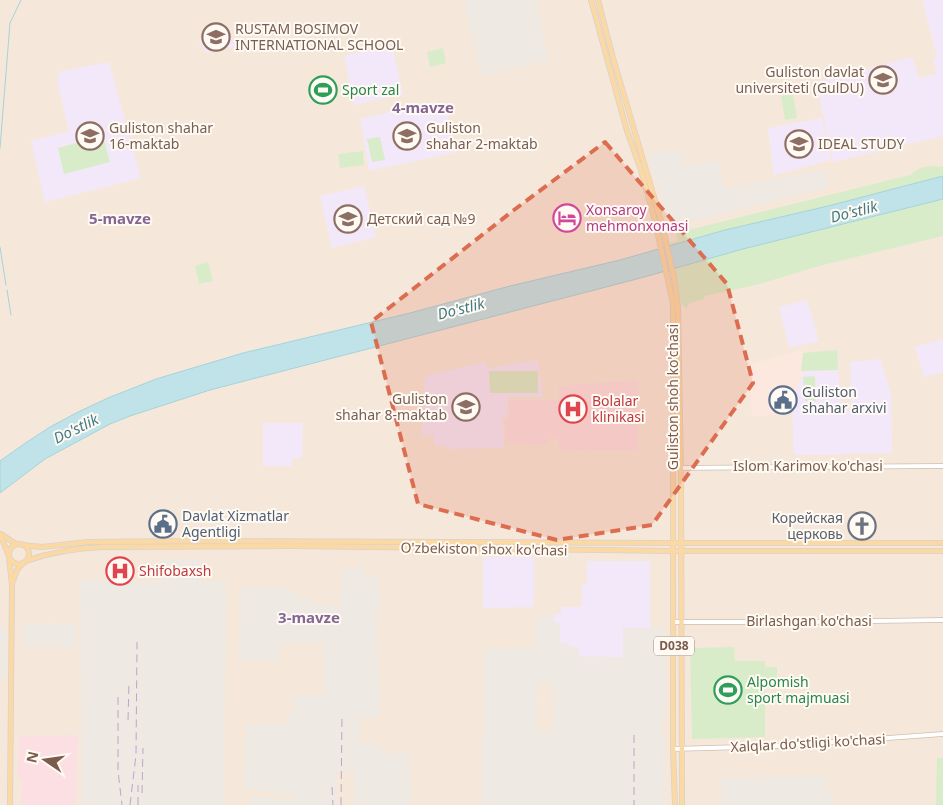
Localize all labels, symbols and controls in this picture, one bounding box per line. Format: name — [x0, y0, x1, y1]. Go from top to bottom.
place label: RUSTAM BOSIMOV INTERNATIONAL SCHOOL — [235, 19, 403, 54]
school or university icon: RUSTAM BOSIMOV INTERNATIONAL SCHOOL — [201, 22, 231, 52]
place label: Guliston davlat universiteti (GulDU) — [735, 62, 864, 97]
school or university icon: Guliston davlat universiteti (GulDU) — [868, 65, 898, 95]
sports icon: Sport zal — [308, 75, 338, 105]
place label: Sport zal — [342, 80, 399, 99]
district label: 4-mavze — [392, 97, 454, 117]
place label: Guliston shahar 16-maktab — [109, 118, 213, 153]
place label: Guliston shahar 2-maktab — [426, 118, 538, 153]
school or university icon: Guliston shahar 16-maktab — [75, 121, 105, 151]
school or university icon: Guliston shahar 2-maktab — [392, 121, 422, 151]
school or university icon: IDEAL STUDY — [784, 129, 814, 159]
place label: IDEAL STUDY — [818, 134, 904, 153]
water label: Do'stlik — [828, 195, 880, 227]
place label: Xonsaroy mehmonxonasi — [586, 200, 688, 235]
hotel icon: Xonsaroy mehmonxonasi — [552, 203, 582, 233]
school or university icon: Детский сад №9 — [333, 204, 363, 234]
district label: 5-mavze — [89, 208, 151, 228]
place label: Детский сад №9 — [367, 209, 476, 228]
water label: Do'stlik — [435, 292, 487, 324]
street label: Guliston shoh ko'chasi — [663, 324, 682, 470]
place label: Guliston shahar arxivi — [802, 382, 887, 417]
public building icon: Guliston shahar arxivi — [768, 385, 798, 415]
place label: Guliston shahar 8-maktab — [335, 389, 447, 424]
place label: Bolalar klinikasi — [592, 391, 645, 426]
school or university icon: Guliston shahar 8-maktab — [451, 392, 481, 422]
hospital icon: Bolalar klinikasi — [558, 394, 588, 424]
water label: Do'stlik — [50, 408, 102, 448]
street label: Islom Karimov ko'chasi — [733, 456, 883, 475]
place label: Davlat Xizmatlar Agentligi — [182, 506, 289, 541]
place label: Корейская церковь — [771, 508, 843, 543]
public building icon: Davlat Xizmatlar Agentligi — [148, 509, 178, 539]
church icon: Корейская церковь — [847, 511, 877, 541]
street label: O'zbekiston shox ko'chasi — [400, 538, 568, 559]
hospital icon: Shifobaxsh — [105, 556, 135, 586]
place label: Shifobaxsh — [139, 561, 211, 580]
district label: 3-mavze — [278, 607, 340, 627]
street label: Birlashgan ko'chasi — [746, 611, 872, 630]
road number: D038 — [654, 636, 694, 656]
place label: Alpomish sport majmuasi — [747, 672, 850, 707]
sports icon: Alpomish sport majmuasi — [713, 675, 743, 705]
street label: Xalqlar do'stligi ko'chasi — [730, 729, 886, 756]
north arrow — [20, 735, 70, 785]
text: N — [21, 749, 42, 765]

